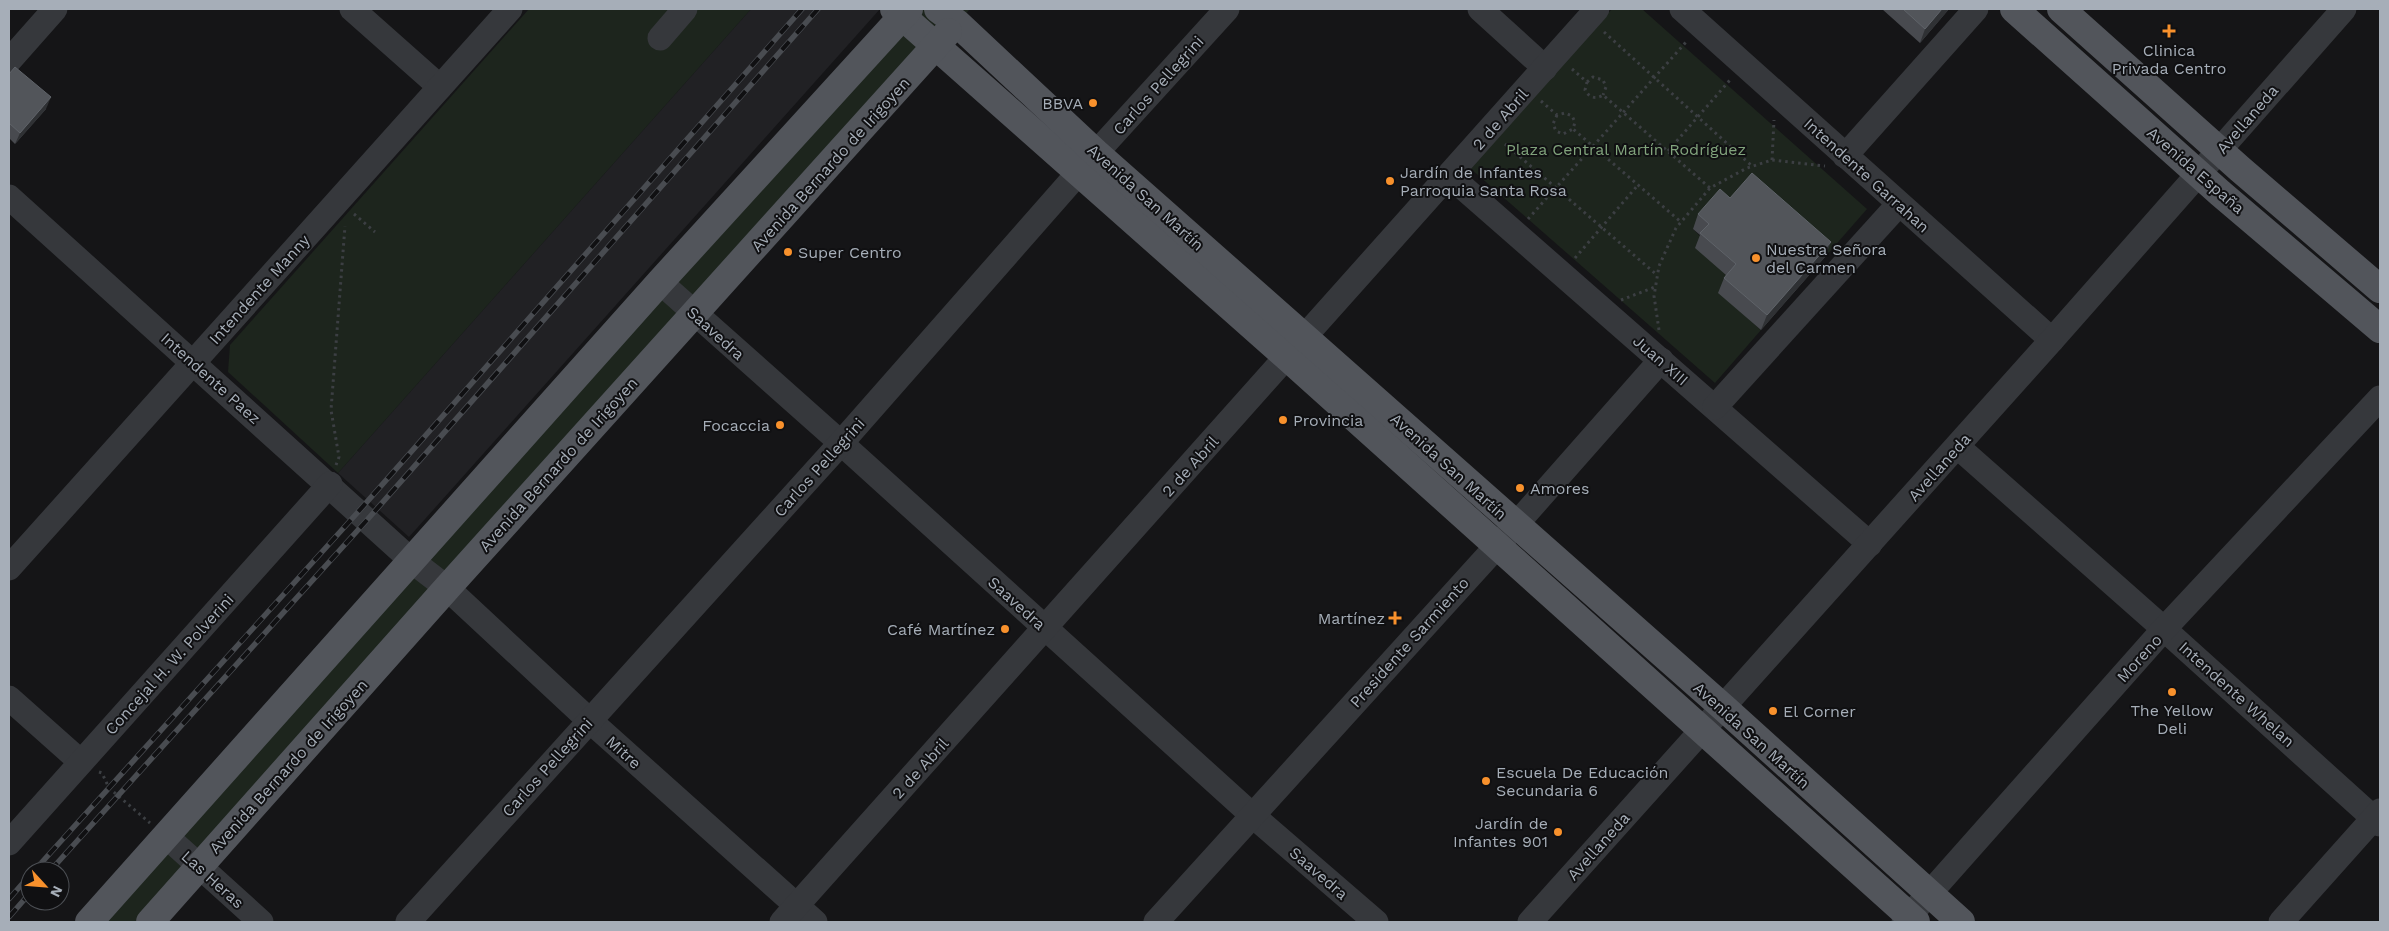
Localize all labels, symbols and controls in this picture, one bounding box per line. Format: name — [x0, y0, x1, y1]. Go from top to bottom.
marker: Clinica Privada Centro — [2162, 24, 2176, 38]
street label: Carlos Pellegrini — [1109, 32, 1208, 139]
place label: Clinica Privada Centro — [2112, 41, 2226, 78]
street label: Avenida Bernardo de Irigoyen — [747, 73, 914, 255]
street label: Avellaneda — [2212, 81, 2282, 158]
street label: 2 de Abril — [1469, 85, 1532, 154]
place label: BBVA — [1042, 94, 1083, 113]
marker: BBVA — [1087, 97, 1099, 109]
street label: Intendente Garrahan — [1800, 114, 1933, 237]
street label: Avenida España — [2143, 123, 2248, 218]
street label: Avenida San Martín — [1084, 140, 1208, 255]
park label: Plaza Central Martín Rodríguez — [1506, 140, 1746, 159]
place label: Jardín de Infantes Parroquia Santa Rosa — [1400, 163, 1567, 200]
marker: Jardín de Infantes Parroquia Santa Rosa — [1384, 175, 1396, 187]
street label: Intendente Manny — [205, 230, 314, 348]
place label: Nuestra Señora del Carmen — [1766, 240, 1887, 277]
place label: Super Centro — [798, 243, 902, 262]
marker: Super Centro — [782, 246, 794, 258]
marker: Nuestra Señora del Carmen — [1750, 252, 1762, 264]
street label: Saavedra — [683, 303, 748, 364]
street label: Intendente Paez — [157, 329, 264, 428]
street label: Juan XIII — [1629, 331, 1692, 389]
street label: Avenida Bernardo de Irigoyen — [475, 373, 642, 555]
street label: Avenida San Martín — [1387, 409, 1511, 524]
place label: Provincia — [1293, 411, 1363, 430]
street label: Carlos Pellegrini — [770, 414, 869, 521]
marker: Provincia — [1277, 414, 1289, 426]
place label: Focaccia — [702, 416, 770, 435]
marker: Focaccia — [774, 419, 786, 431]
street label: Avellaneda — [1904, 430, 1975, 505]
street label: 2 de Abril — [1158, 432, 1223, 501]
place label: Amores — [1530, 479, 1589, 498]
marker: Amores — [1514, 482, 1526, 494]
street label: Saavedra — [984, 573, 1049, 634]
street label: Presidente Sarmiento — [1346, 573, 1473, 711]
street label: Concejal H. W. Polverini — [101, 590, 238, 739]
place label: Martínez — [1318, 609, 1385, 628]
marker: Martínez — [1389, 612, 1401, 624]
place label: Café Martínez — [887, 620, 995, 639]
marker: Café Martínez — [999, 623, 1011, 635]
street label: Moreno — [2113, 630, 2166, 686]
street label: Intendente Whelan — [2175, 638, 2298, 751]
street label: Avenida Bernardo de Irigoyen — [205, 675, 372, 857]
street label: Avenida San Martín — [1690, 678, 1814, 793]
marker: The Yellow Deli — [2166, 686, 2178, 698]
place label: The Yellow Deli — [2130, 701, 2214, 738]
place label: El Corner — [1783, 702, 1856, 721]
marker: El Corner — [1767, 705, 1779, 717]
street label: Carlos Pellegrini — [498, 714, 597, 821]
street label: Mitre — [602, 732, 645, 773]
street label: 2 de Abril — [888, 734, 953, 803]
place label: Escuela De Educación Secundaria 6 — [1496, 763, 1669, 800]
marker: Escuela De Educación Secundaria 6 — [1480, 775, 1492, 787]
street label: Avellaneda — [1563, 809, 1634, 884]
place label: Jardín de Infantes 901 — [1453, 814, 1548, 851]
marker: Jardín de Infantes 901 — [1552, 826, 1564, 838]
street label: Saavedra — [1286, 843, 1352, 904]
street label: Las Heras — [178, 846, 248, 912]
north arrow — [20, 861, 70, 911]
text: N — [47, 884, 66, 900]

